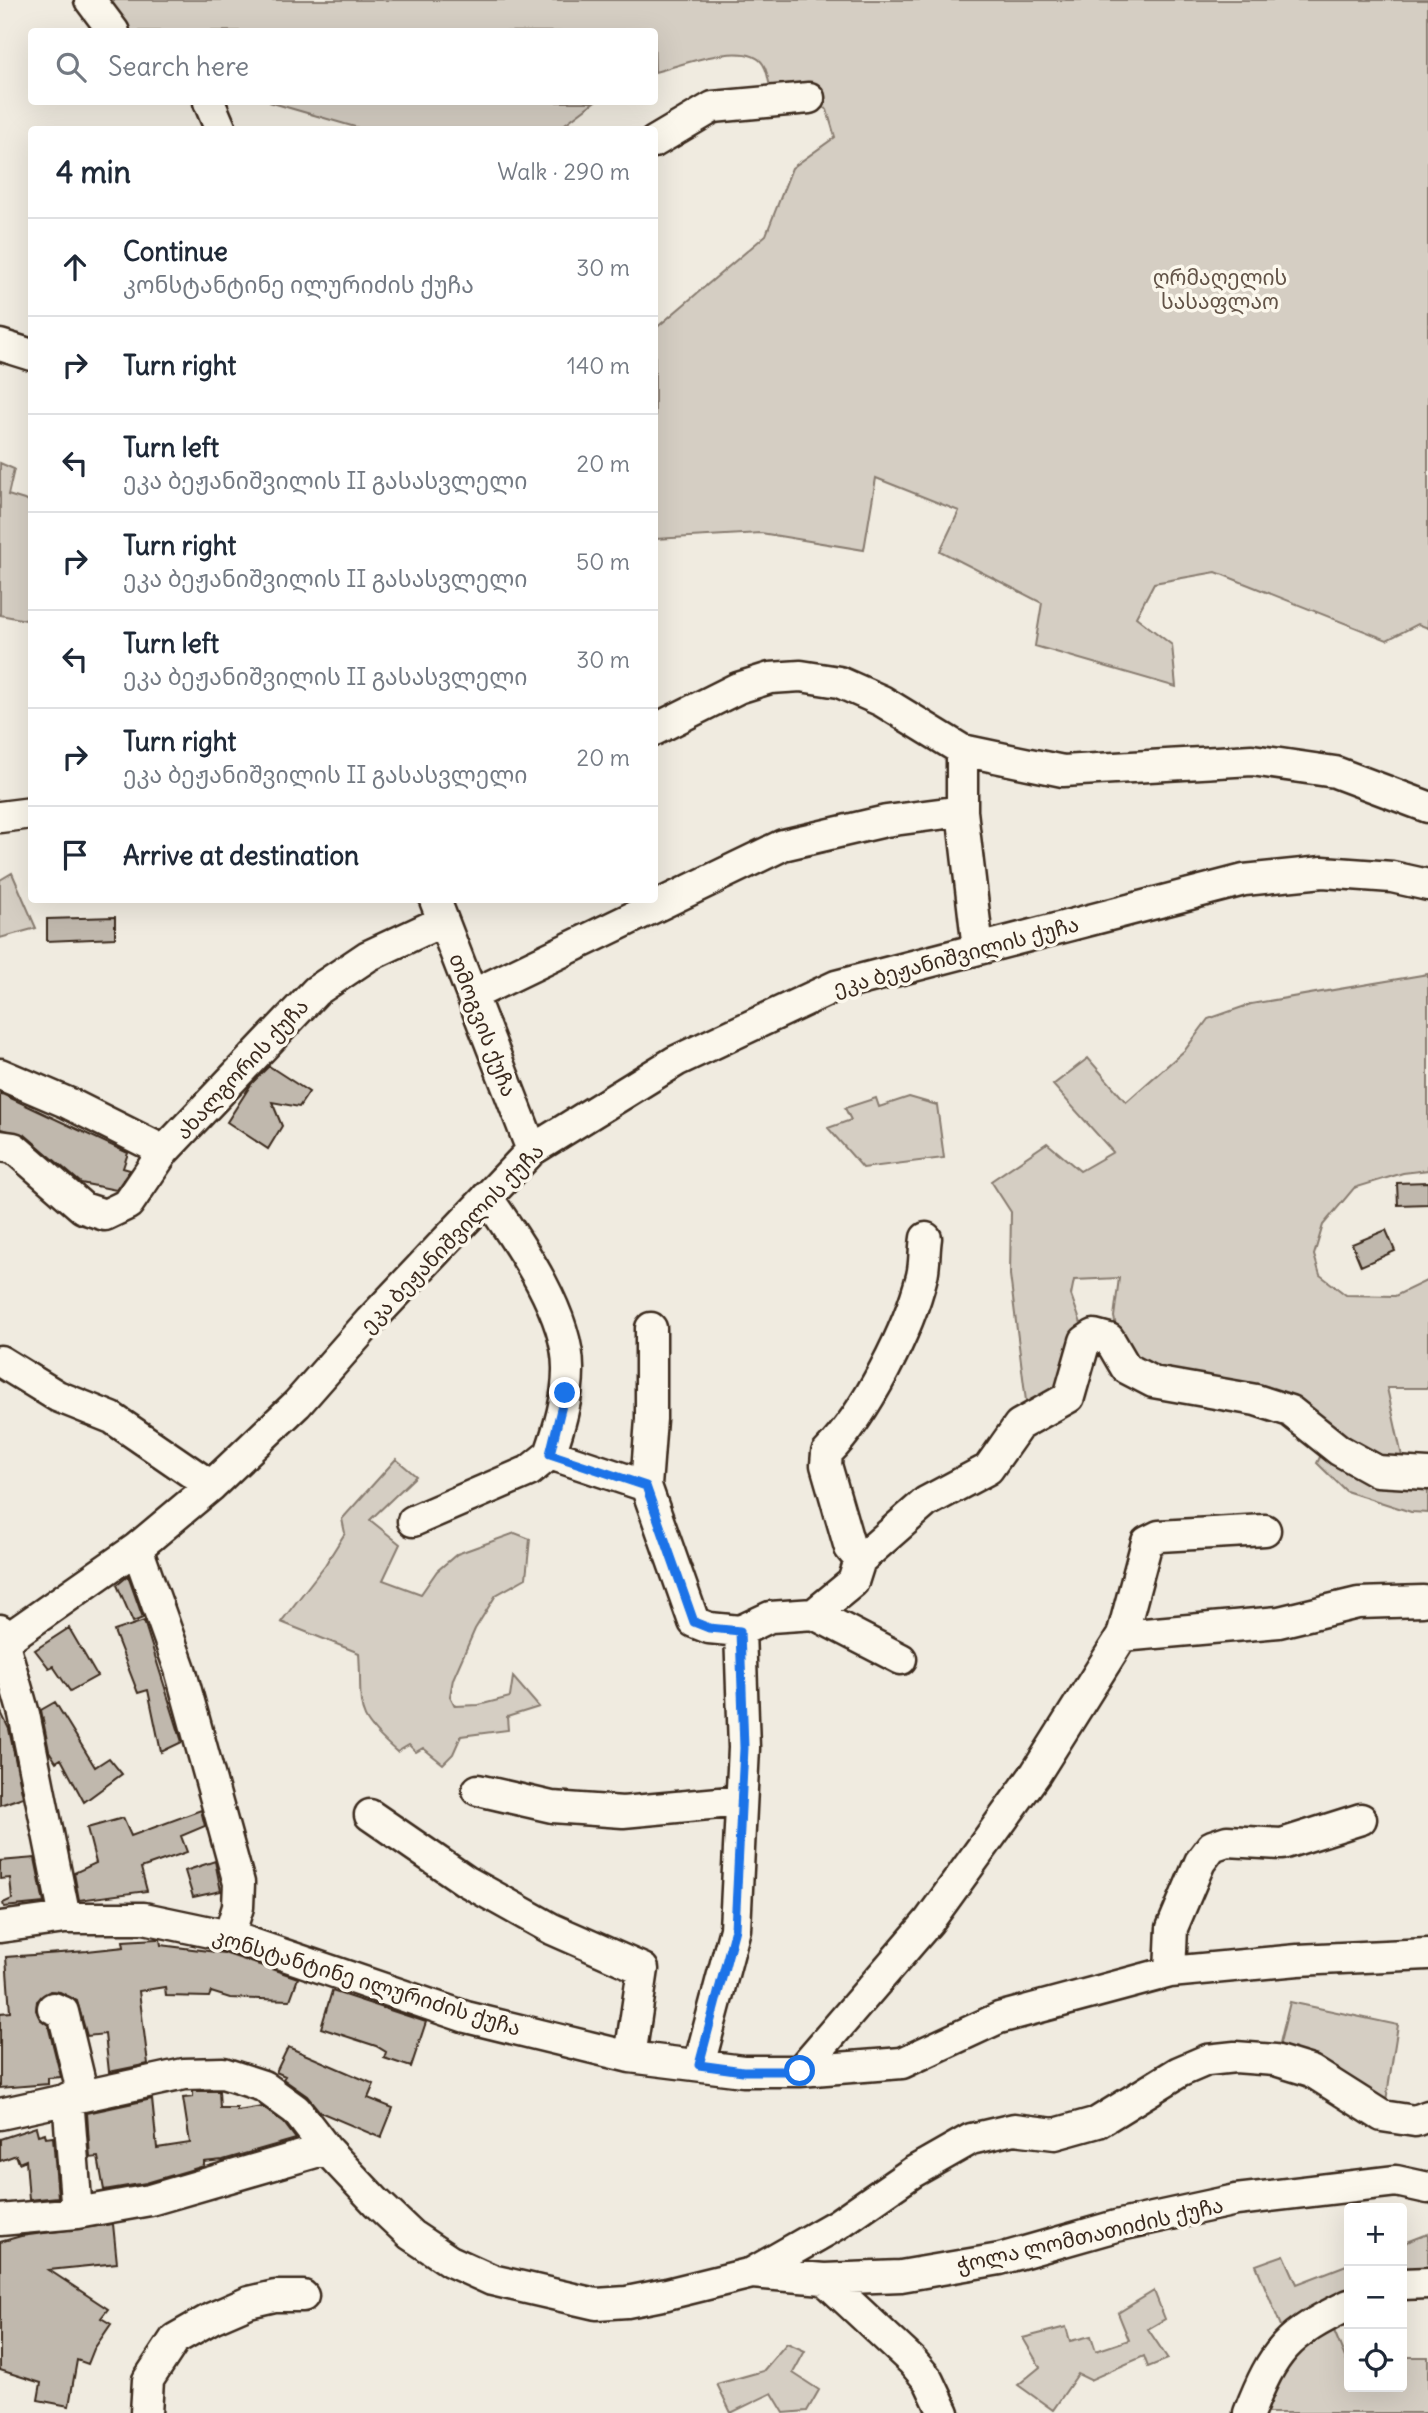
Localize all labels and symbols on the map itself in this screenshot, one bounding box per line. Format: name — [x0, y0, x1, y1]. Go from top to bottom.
park label: ღრმაღელის სასაფლაო — [1153, 264, 1287, 315]
street label: ეკა ბეჟანიშვილის ქუჩა — [830, 910, 1082, 1002]
street label: თმოგვის ქუჩა — [443, 949, 523, 1101]
street label: ახალგორის ქუჩა — [170, 993, 314, 1145]
street label: ეკა ბეჟანიშვილის ქუჩა — [354, 1138, 550, 1338]
route end — [549, 1377, 580, 1408]
street label: კონსტანტინე ილურიძის ქუჩა — [210, 1922, 524, 2042]
route start — [784, 2055, 815, 2086]
street label: ჭოლა ლომთათიძის ქუჩა — [954, 2191, 1226, 2279]

